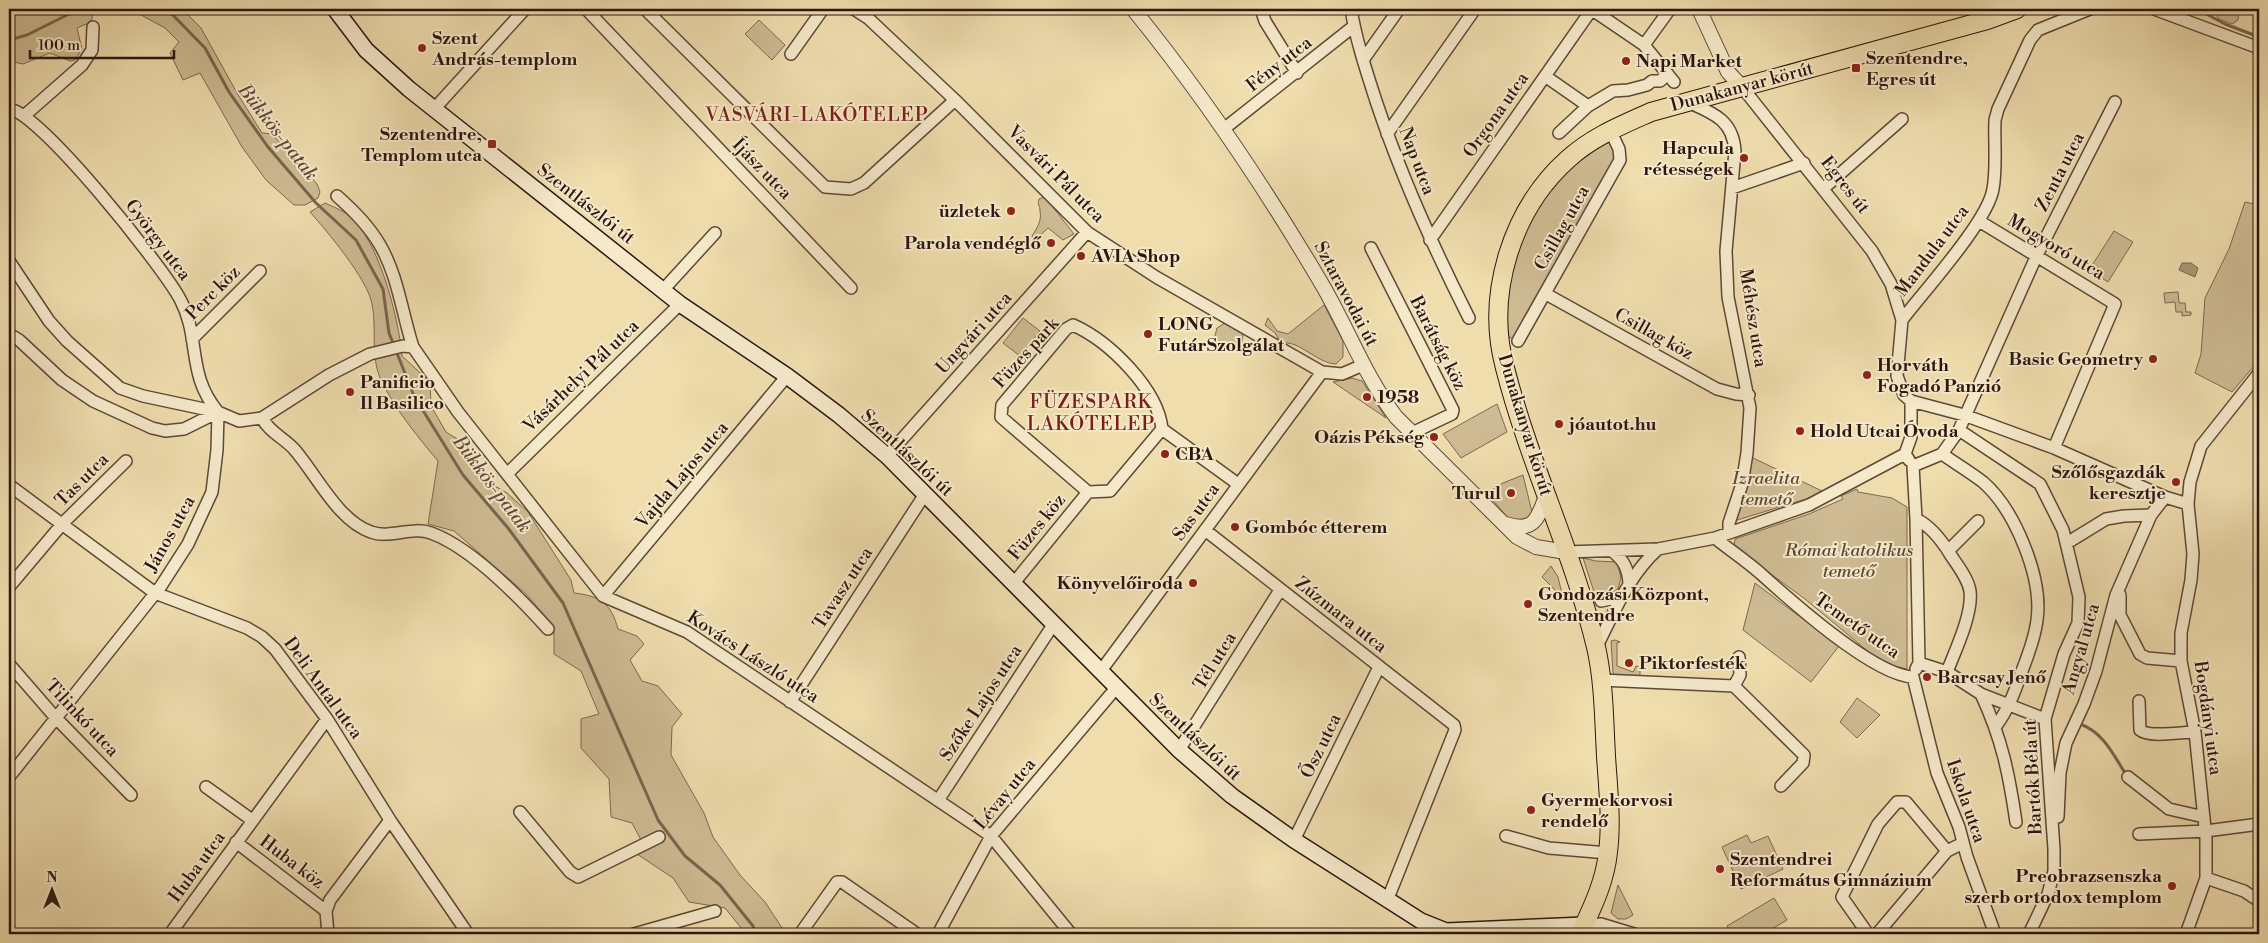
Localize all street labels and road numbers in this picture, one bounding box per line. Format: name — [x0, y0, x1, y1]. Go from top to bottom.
street label: Fény utca — [1241, 31, 1317, 97]
street label: Dunakanyar körút — [1668, 57, 1817, 117]
street label: Orgona utca — [1458, 67, 1534, 162]
street label: Vasvári Pál utca — [1002, 120, 1110, 228]
street label: Nap utca — [1394, 124, 1441, 199]
street label: Zenta utca — [2030, 128, 2090, 215]
street label: Íjász utca — [727, 133, 798, 205]
street label: Egres út — [1815, 151, 1875, 219]
street label: Szentlászlói út — [532, 159, 640, 250]
street label: Csillag utca — [1529, 181, 1595, 275]
street label: György utca — [120, 195, 197, 286]
street label: Mandula utca — [1890, 200, 1975, 301]
street label: Mogyoró utca — [2003, 209, 2110, 286]
street label: Sztaravodai út — [1309, 238, 1384, 351]
street label: Perc köz — [181, 261, 245, 325]
street label: Méhész utca — [1734, 267, 1772, 370]
street label: Ungvári utca — [931, 286, 1018, 379]
street label: Barátság köz — [1404, 291, 1472, 394]
street label: Csillag köz — [1610, 303, 1698, 365]
street label: Füzes park — [988, 312, 1065, 393]
street label: Vásárhelyi Pál utca — [517, 314, 645, 438]
street label: Dunakanyar körút — [1492, 351, 1558, 499]
street label: Szentlászlói út — [856, 404, 958, 502]
street label: Vajda Lajos utca — [630, 416, 734, 534]
street label: Tas utca — [50, 448, 114, 512]
street label: Sas utca — [1167, 478, 1225, 545]
street label: Füzes köz — [1003, 489, 1071, 565]
street label: János utca — [139, 491, 201, 577]
street label: Tavasz utca — [808, 542, 879, 633]
street label: Zúzmara utca — [1290, 572, 1392, 659]
street label: Temető utca — [1810, 588, 1905, 664]
street label: Angyal utca — [2057, 600, 2105, 698]
street label: Kovács László utca — [683, 606, 824, 709]
street label: Tél utca — [1188, 627, 1242, 694]
street label: Deli Antal utca — [278, 632, 368, 744]
street label: Szőke Lajos utca — [935, 640, 1028, 766]
street label: Bogdányi utca — [2188, 658, 2228, 777]
street label: Tilinkó utca — [40, 674, 124, 762]
street label: Szentlászlói út — [1144, 688, 1246, 786]
street label: Ősz utca — [1296, 709, 1347, 782]
street label: Bartók Béla út — [2018, 718, 2048, 836]
street label: Lévay utca — [969, 753, 1042, 835]
street label: Iskola utca — [1941, 756, 1991, 847]
street label: Huba utca — [163, 826, 231, 907]
street label: Huba köz — [255, 830, 329, 894]

